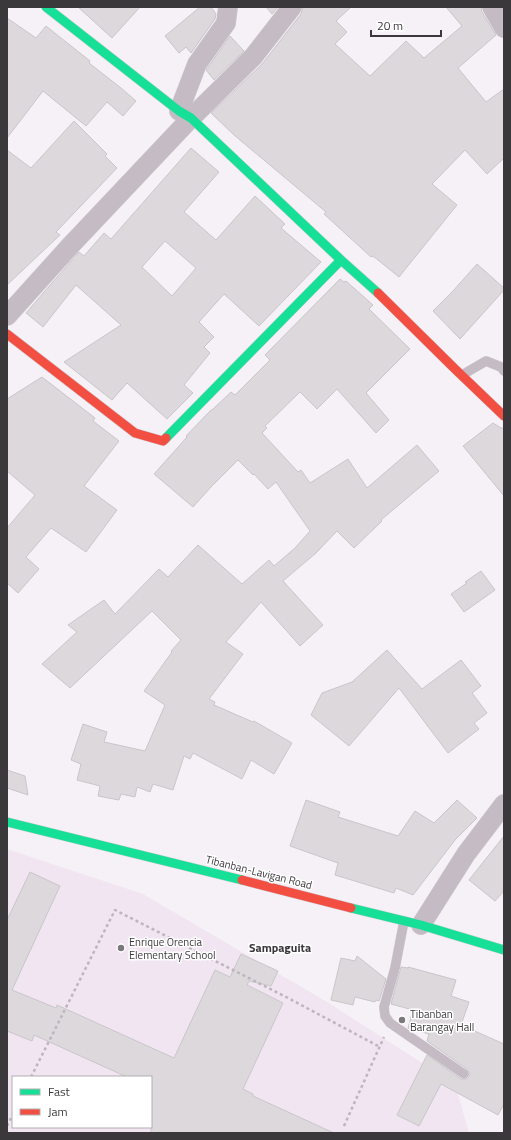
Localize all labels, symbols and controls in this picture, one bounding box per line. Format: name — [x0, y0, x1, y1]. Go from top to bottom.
scale bar — [371, 12, 441, 38]
text: 20 m — [377, 16, 403, 35]
street label: Tibanban-Lavigan Road — [204, 851, 314, 893]
place label: Enrique Orencia Elementary School — [129, 934, 216, 963]
district label: Sampaguita — [249, 938, 311, 957]
marker: Enrique Orencia Elementary School — [116, 943, 126, 953]
place label: Tibanban Barangay Hall — [410, 1006, 474, 1035]
marker: Tibanban Barangay Hall — [397, 1015, 407, 1025]
legend — [12, 1076, 152, 1128]
text: Fast — [48, 1082, 71, 1101]
text: Jam — [48, 1102, 68, 1121]

